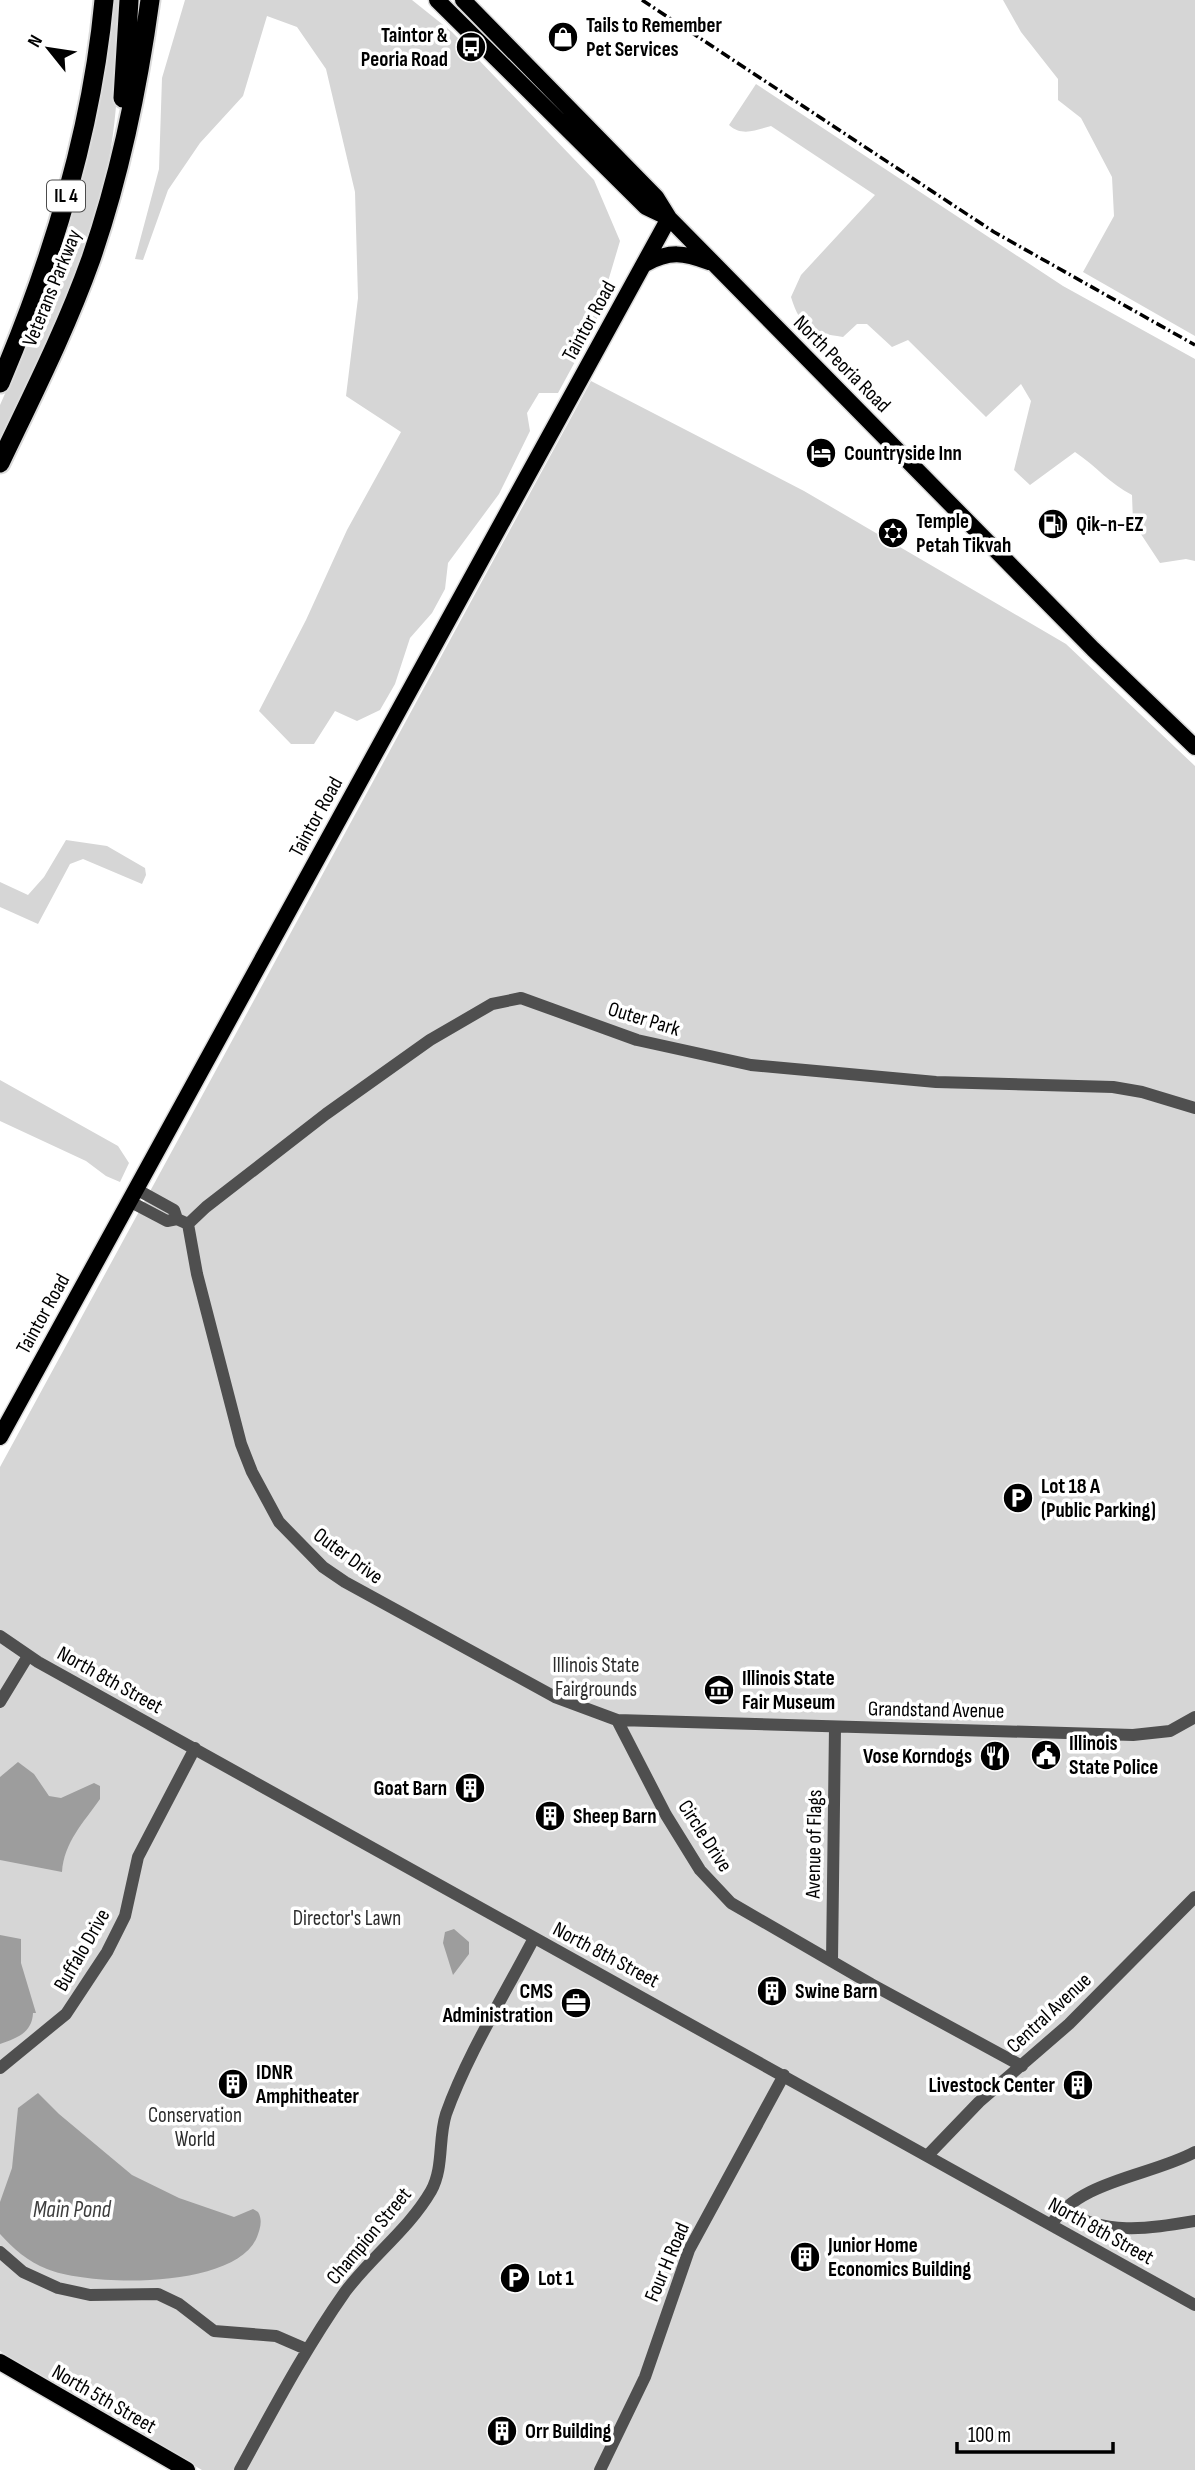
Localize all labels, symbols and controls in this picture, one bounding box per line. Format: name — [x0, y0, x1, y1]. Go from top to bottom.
place label: Tails to Remember Pet Services — [586, 13, 722, 62]
north arrow — [14, 14, 84, 84]
shop icon: Tails to Remember Pet Services — [546, 20, 580, 54]
place label: Taintor & Peoria Road — [361, 23, 448, 72]
bus stop icon: Taintor & Peoria Road — [454, 30, 488, 64]
text: N — [23, 31, 48, 51]
road number: IL 4 — [47, 180, 85, 212]
street label: Veterans Parkway — [17, 226, 87, 350]
street label: Taintor Road — [557, 277, 621, 365]
street label: North Peoria Road — [788, 310, 896, 418]
hotel icon: Countryside Inn — [804, 436, 838, 470]
place label: Countryside Inn — [844, 441, 962, 466]
fuel station icon: Qik-n-EZ — [1036, 507, 1070, 541]
place label: Temple Petah Tikvah — [916, 509, 1011, 558]
place label: Qik-n-EZ — [1076, 512, 1144, 537]
synagogue icon: Temple Petah Tikvah — [876, 516, 910, 550]
street label: Taintor Road — [284, 773, 348, 861]
street label: Outer Park — [605, 996, 683, 1042]
street label: Taintor Road — [11, 1270, 75, 1358]
place label: Lot 18 A (Public Parking) — [1041, 1474, 1156, 1523]
parking icon: Lot 18 A (Public Parking) — [1001, 1481, 1035, 1515]
street label: Outer Drive — [308, 1522, 388, 1590]
street label: North 8th Street — [53, 1641, 167, 1719]
park label: Illinois State Fairgrounds — [553, 1653, 639, 1702]
place label: Illinois State Fair Museum — [742, 1666, 835, 1715]
museum icon: Illinois State Fair Museum — [702, 1673, 736, 1707]
street label: Grandstand Avenue — [868, 1696, 1004, 1724]
place label: Illinois State Police — [1069, 1731, 1158, 1780]
public building icon: Illinois State Police — [1029, 1738, 1063, 1772]
restaurant icon: Vose Korndogs — [978, 1739, 1012, 1773]
place label: Vose Korndogs — [863, 1744, 972, 1769]
building icon: Goat Barn — [453, 1771, 487, 1805]
place label: Goat Barn — [374, 1776, 447, 1801]
street label: Avenue of Flags — [801, 1789, 827, 1900]
street label: Circle Drive — [673, 1795, 737, 1877]
building icon: Sheep Barn — [533, 1799, 567, 1833]
place label: Sheep Barn — [573, 1804, 657, 1829]
street label: Buffalo Drive — [49, 1904, 115, 1996]
park label: Director's Lawn — [293, 1906, 401, 1931]
street label: North 8th Street — [549, 1917, 663, 1993]
street label: Central Avenue — [1002, 1968, 1096, 2058]
building icon: Swine Barn — [755, 1974, 789, 2008]
place label: CMS Administration — [442, 1979, 553, 2028]
place label: Swine Barn — [795, 1979, 877, 2004]
office icon: CMS Administration — [559, 1986, 593, 2020]
place label: IDNR Amphitheater — [255, 2060, 360, 2109]
building icon: IDNR Amphitheater — [216, 2067, 250, 2101]
building icon: Livestock Center — [1061, 2068, 1095, 2102]
place label: Livestock Center — [929, 2073, 1056, 2098]
park label: Conservation World — [148, 2103, 242, 2152]
street label: Champion Street — [321, 2182, 417, 2290]
street label: North 8th Street — [1044, 2192, 1158, 2270]
water label: Main Pond — [33, 2196, 112, 2224]
street label: Four H Road — [639, 2219, 695, 2305]
place label: Junior Home Economics Building — [827, 2233, 971, 2282]
building icon: Junior Home Economics Building — [788, 2240, 822, 2274]
parking icon: Lot 1 — [498, 2261, 532, 2295]
place label: Lot 1 — [538, 2266, 574, 2291]
street label: North 5th Street — [48, 2359, 160, 2439]
scale bar — [957, 2410, 1113, 2454]
building icon: Orr Building — [485, 2414, 519, 2448]
place label: Orr Building — [525, 2419, 612, 2444]
text: 100 m — [968, 2423, 1011, 2448]

